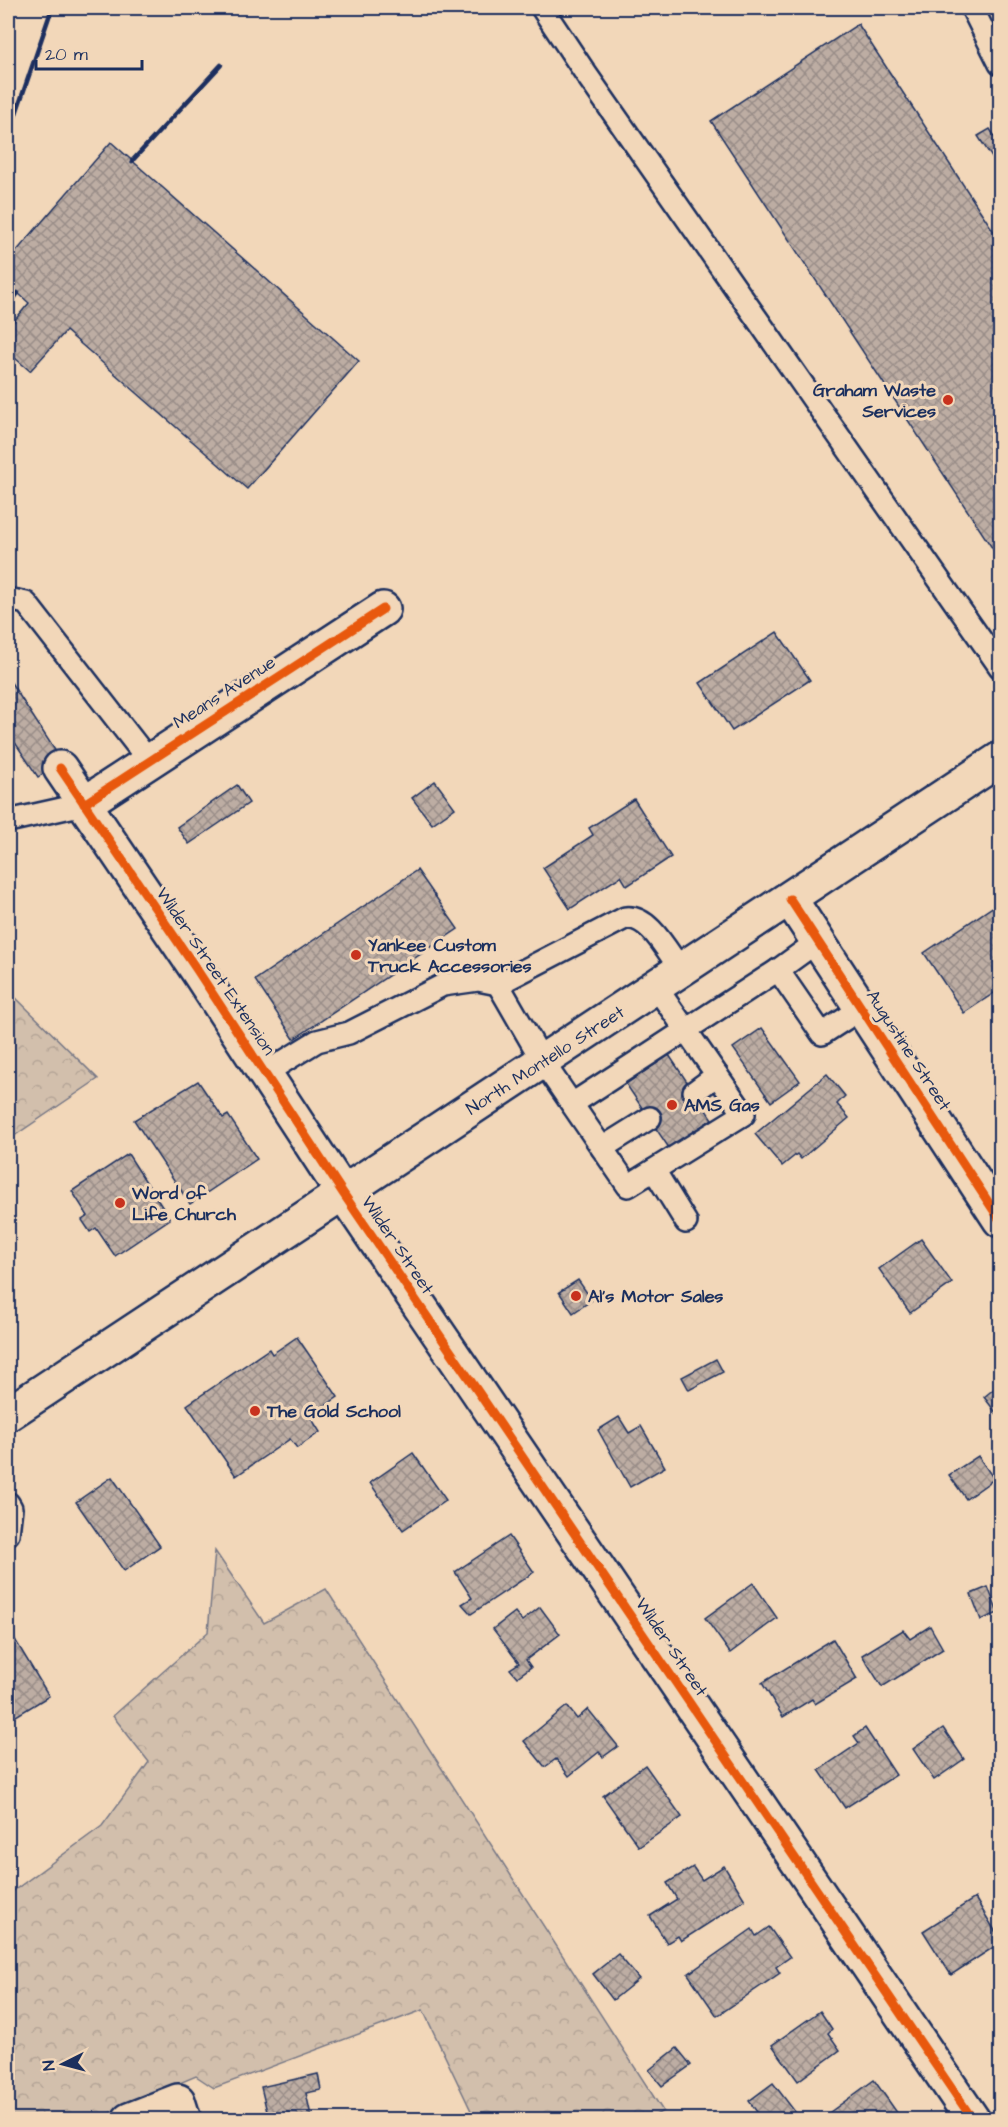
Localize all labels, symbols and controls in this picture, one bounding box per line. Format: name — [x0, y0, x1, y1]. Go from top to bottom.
scale bar — [36, 33, 142, 71]
text: 20 m — [45, 42, 88, 67]
place label: Graham Waste Services — [813, 378, 936, 424]
marker: Graham Waste Services — [941, 393, 955, 407]
street label: Means Avenue — [168, 650, 281, 735]
street label: Wilder Street Extension — [150, 882, 281, 1060]
place label: Yankee Custom Truck Accessories — [367, 933, 532, 979]
marker: Yankee Custom Truck Accessories — [349, 948, 363, 962]
street label: Augustine Street — [859, 985, 957, 1117]
street label: North Montello Street — [461, 999, 630, 1121]
place label: AMS Gas — [684, 1093, 760, 1118]
marker: AMS Gas — [665, 1098, 679, 1112]
place label: Word of Life Church — [131, 1181, 237, 1227]
street label: Wilder Street — [355, 1191, 440, 1300]
marker: Word of Life Church — [113, 1196, 127, 1210]
place label: Al's Motor Sales — [588, 1284, 723, 1309]
marker: Al's Motor Sales — [569, 1289, 583, 1303]
place label: The Gold School — [266, 1399, 401, 1424]
marker: The Gold School — [248, 1404, 262, 1418]
street label: Wilder Street — [629, 1593, 714, 1702]
north arrow — [33, 2034, 93, 2094]
text: N — [38, 2059, 61, 2072]

